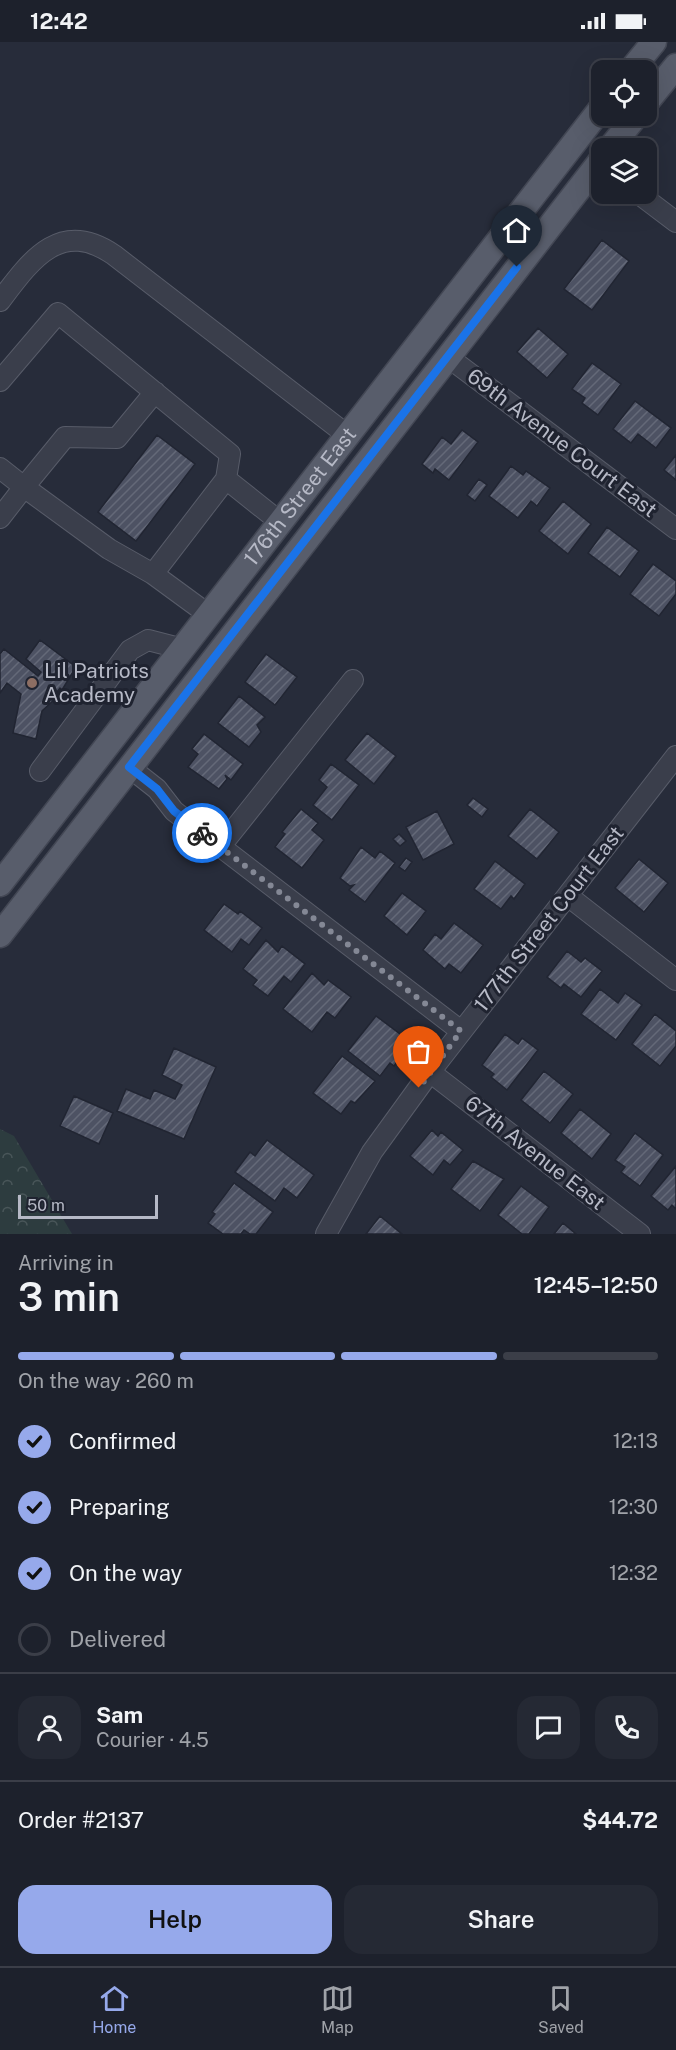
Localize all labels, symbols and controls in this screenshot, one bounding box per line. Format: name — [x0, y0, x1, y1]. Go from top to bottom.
text: 12:42 — [30, 8, 88, 34]
map controls — [591, 60, 657, 204]
button: locate — [591, 60, 657, 126]
button: layers — [591, 138, 657, 204]
pin — [491, 205, 542, 267]
icon: home — [500, 214, 533, 247]
street label: 69th Avenue Court East — [462, 363, 662, 522]
street label: 176th Street East — [238, 422, 361, 571]
place label: Lil Patriots Academy — [44, 658, 149, 707]
marker: Lil Patriots Academy — [25, 676, 39, 690]
courier — [172, 803, 232, 863]
icon: bike — [186, 817, 219, 850]
street label: 177th Street Court East — [468, 821, 629, 1016]
pin — [393, 1026, 444, 1088]
icon: bag — [402, 1035, 435, 1068]
street label: 67th Avenue East — [460, 1090, 610, 1215]
scale bar — [18, 1192, 158, 1220]
text: 50 m — [27, 1196, 65, 1215]
text: Arriving in — [18, 1251, 113, 1275]
text: 12:45–12:50 — [534, 1272, 658, 1298]
text: 3 min — [18, 1274, 120, 1320]
text: On the way · 260 m — [18, 1369, 194, 1393]
icon: check — [18, 1425, 51, 1458]
text: Confirmed — [69, 1428, 176, 1454]
text: 12:13 — [613, 1429, 658, 1453]
icon: check — [18, 1491, 51, 1524]
text: Preparing — [69, 1494, 170, 1520]
text: 12:30 — [609, 1495, 658, 1519]
icon: check — [18, 1557, 51, 1590]
text: On the way — [69, 1560, 182, 1586]
text: 12:32 — [609, 1561, 658, 1585]
text: Delivered — [69, 1626, 166, 1652]
button: person — [18, 1696, 81, 1759]
button: chat — [517, 1696, 580, 1759]
button: phone — [595, 1696, 658, 1759]
text: Sam — [96, 1702, 143, 1728]
text: Courier · 4.5 — [96, 1728, 209, 1752]
text: Order #2137 — [18, 1807, 144, 1833]
text: $44.72 — [582, 1807, 658, 1833]
button: Help — [18, 1885, 332, 1954]
button: Share — [344, 1885, 658, 1954]
tab: Home — [92, 1982, 136, 2037]
tab: Map — [321, 1982, 354, 2037]
tab: Saved — [538, 1982, 584, 2037]

